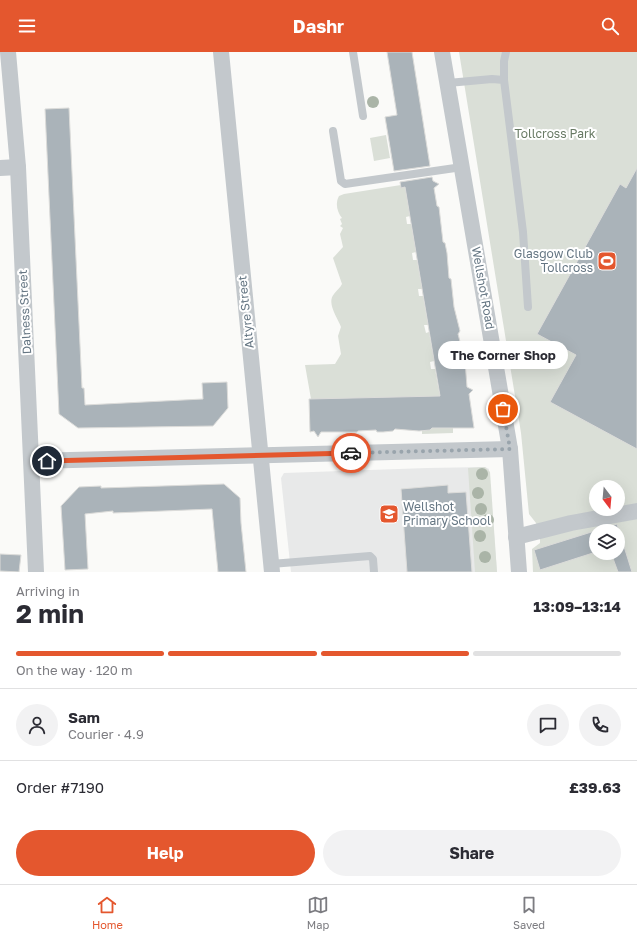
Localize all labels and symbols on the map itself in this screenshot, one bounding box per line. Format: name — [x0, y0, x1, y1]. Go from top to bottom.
park label: Tollcross Park — [514, 126, 596, 141]
street label: Wellshot Road — [469, 245, 498, 330]
place label: Glasgow Club Tollcross — [514, 246, 593, 275]
sports icon: Glasgow Club Tollcross — [596, 250, 618, 272]
street label: Dalness Street — [15, 269, 34, 355]
street label: Altyre Street — [234, 275, 257, 349]
callout: The Corner Shop — [438, 341, 568, 369]
pin — [486, 392, 520, 426]
courier — [331, 433, 371, 473]
pin — [30, 444, 64, 478]
north arrow — [589, 480, 625, 516]
place label: Wellshot Primary School — [403, 499, 491, 528]
school or university icon: Wellshot Primary School — [378, 503, 400, 525]

